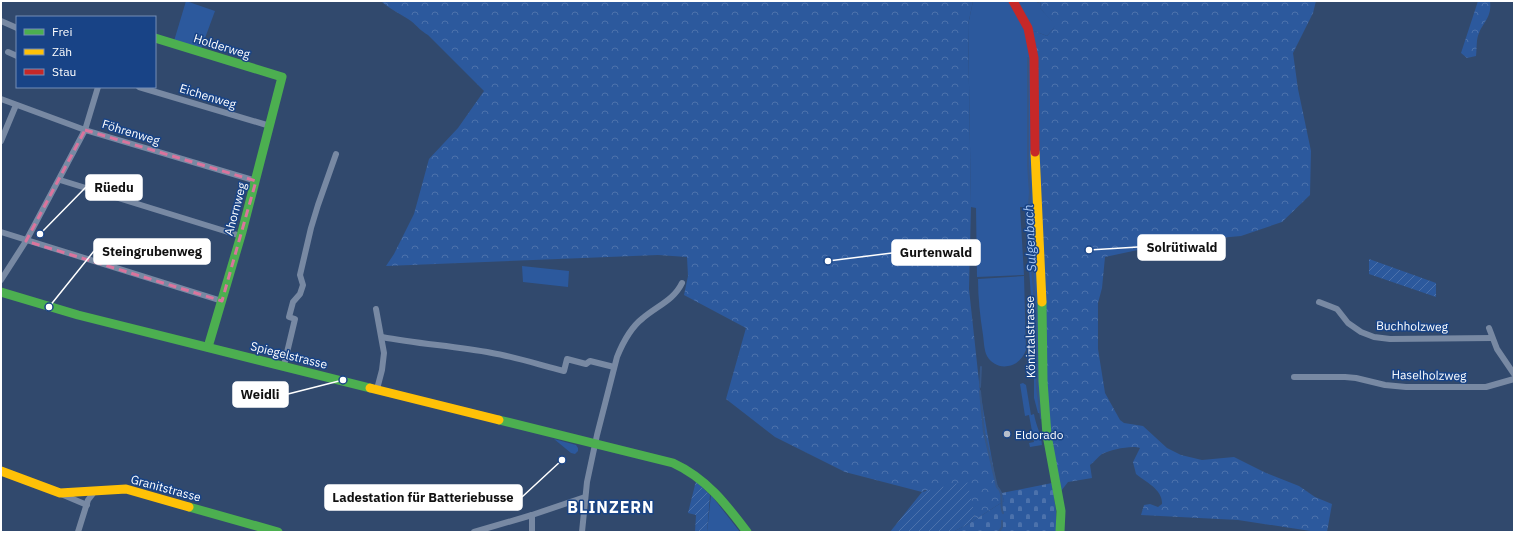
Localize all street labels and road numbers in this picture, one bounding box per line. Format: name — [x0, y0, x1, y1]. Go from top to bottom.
street label: Holderweg — [192, 30, 253, 62]
street label: Eichenweg — [178, 80, 239, 112]
street label: Föhrenweg — [100, 116, 162, 148]
street label: Ahornweg — [221, 180, 249, 237]
street label: Köniztalstrasse — [1022, 295, 1038, 378]
street label: Buchholzweg — [1376, 318, 1449, 334]
street label: Spiegelstrasse — [249, 338, 329, 372]
street label: Haselholzweg — [1391, 367, 1467, 383]
street label: Granitstrasse — [129, 471, 203, 505]

